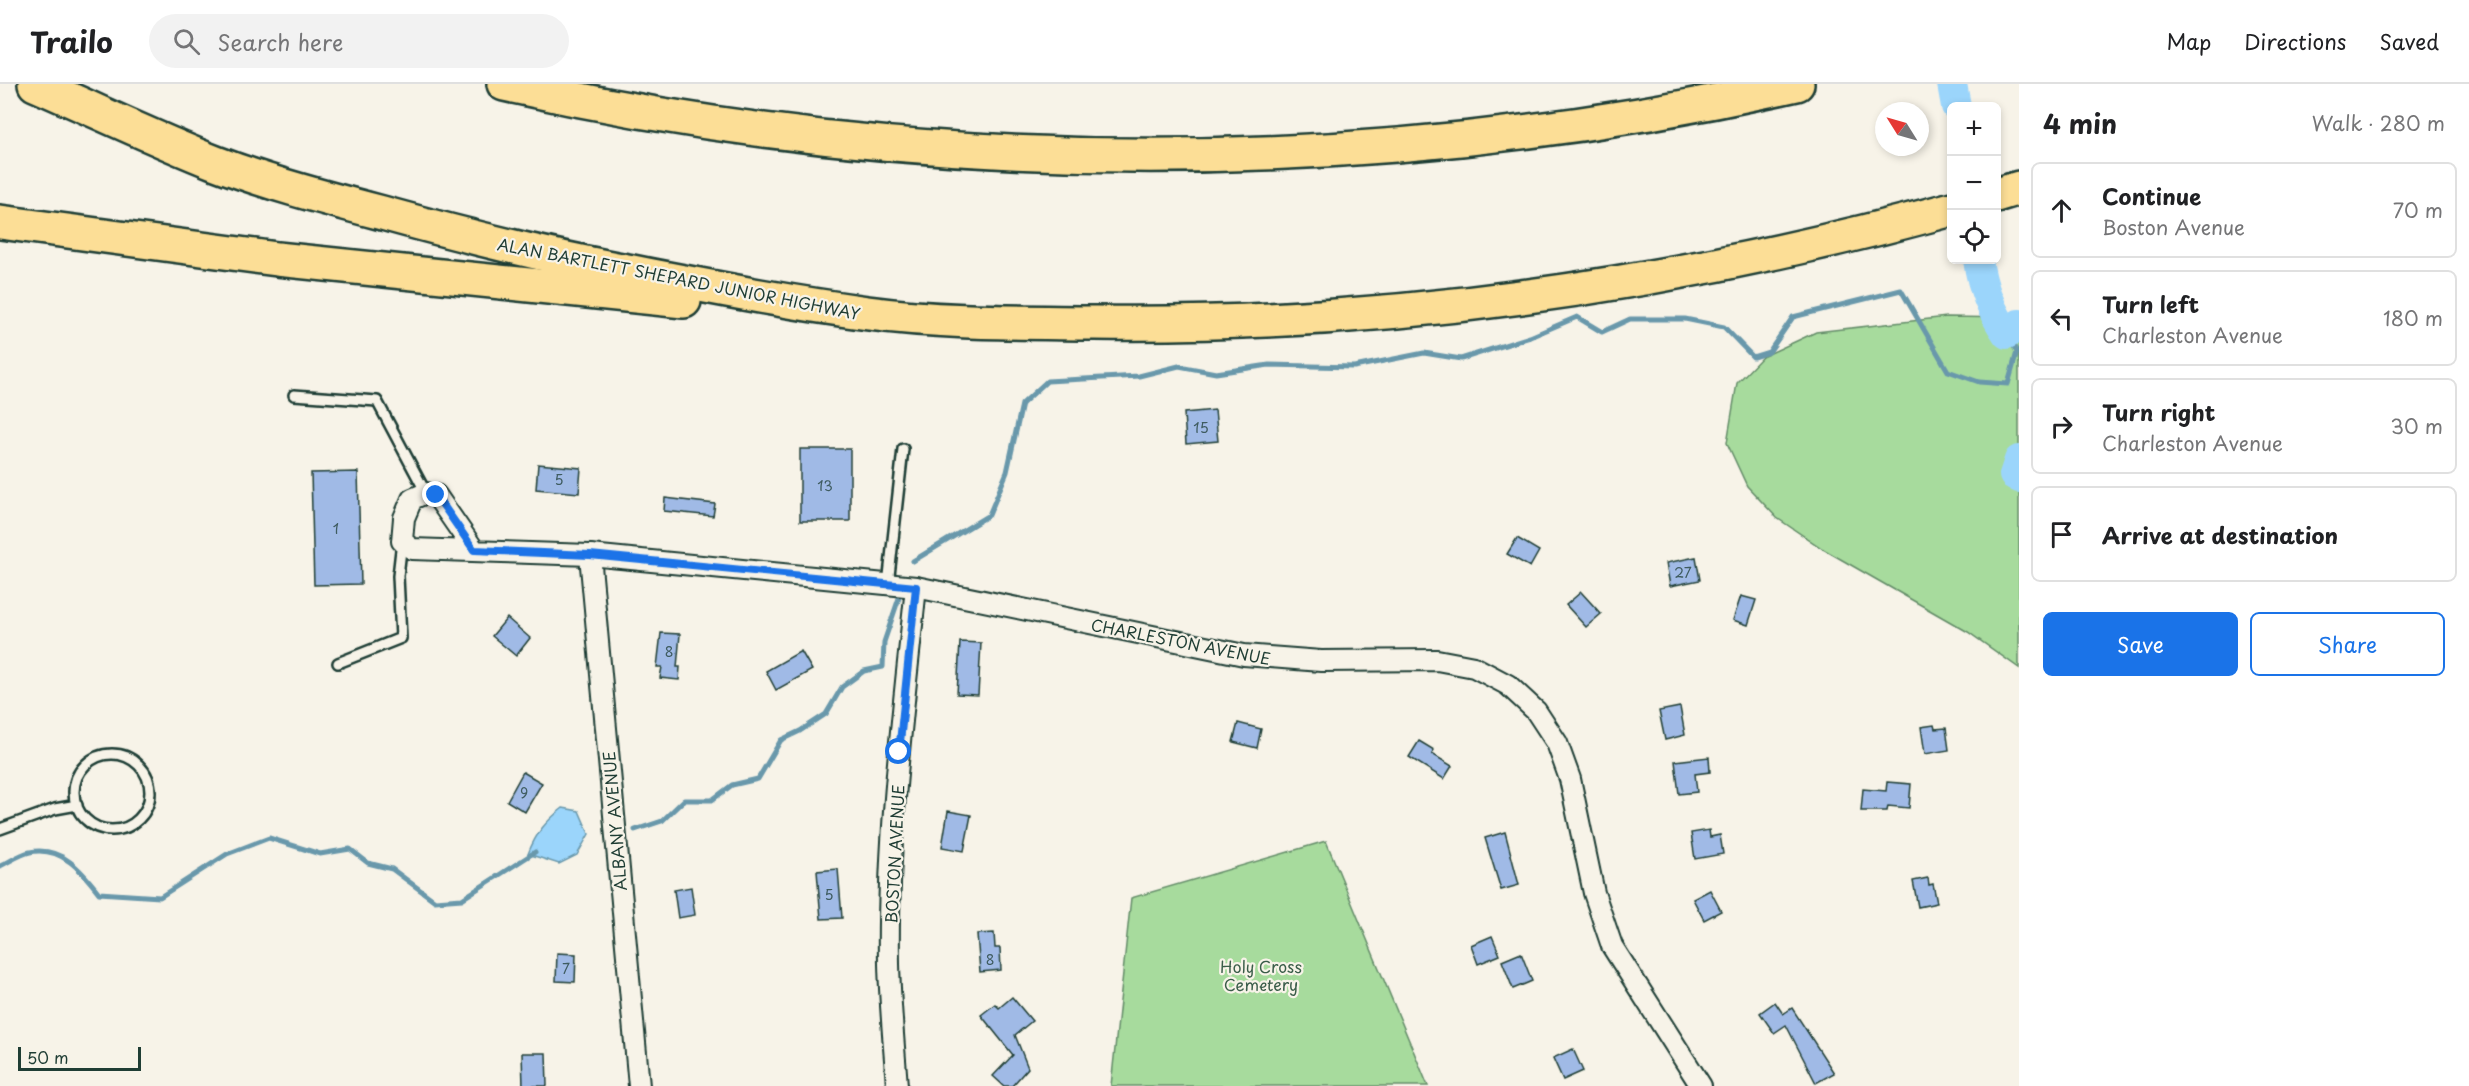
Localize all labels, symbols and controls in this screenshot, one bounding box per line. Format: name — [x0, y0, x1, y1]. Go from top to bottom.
search box — [149, 14, 569, 68]
text: Trailo — [30, 20, 113, 63]
icon: search — [170, 25, 203, 58]
text: Search here — [218, 25, 343, 58]
text: Map — [2166, 25, 2211, 57]
text: Directions — [2244, 25, 2346, 57]
text: Saved — [2379, 25, 2439, 57]
north arrow — [1875, 102, 1929, 156]
map controls — [1947, 102, 2001, 264]
button: + — [1947, 102, 2001, 156]
text: 4 min — [2043, 104, 2117, 143]
text: Walk · 280 m — [2312, 108, 2445, 138]
button: − — [1947, 156, 2001, 210]
text: Continue — [2102, 179, 2201, 212]
icon: ahead — [2045, 194, 2078, 227]
text: 70 m — [2393, 195, 2443, 225]
button: locate — [1947, 210, 2001, 264]
text: Boston Avenue — [2102, 212, 2245, 242]
street label: ALAN BARTLETT SHEPARD JUNIOR HIGHWAY — [496, 231, 862, 325]
text: Turn left — [2102, 287, 2199, 320]
icon: left — [2045, 302, 2078, 335]
text: 180 m — [2383, 303, 2443, 333]
text: Charleston Avenue — [2102, 320, 2283, 350]
text: Turn right — [2102, 395, 2215, 428]
icon: right — [2045, 410, 2078, 443]
text: 30 m — [2390, 411, 2443, 441]
house number: 15 — [1193, 417, 1209, 438]
text: Charleston Avenue — [2102, 428, 2283, 458]
house number: 5 — [554, 469, 564, 490]
house number: 13 — [817, 475, 833, 496]
route end — [422, 481, 448, 507]
house number: 1 — [333, 518, 339, 539]
icon: arrive — [2045, 518, 2078, 551]
text: Arrive at destination — [2102, 518, 2338, 551]
house number: 27 — [1674, 562, 1692, 583]
street label: CHARLESTON AVENUE — [1089, 612, 1273, 670]
button: Save — [2043, 612, 2238, 676]
button: Share — [2250, 612, 2445, 676]
house number: 8 — [665, 641, 673, 662]
route start — [885, 738, 911, 764]
street label: ALBANY AVENUE — [596, 750, 632, 892]
house number: 9 — [520, 782, 528, 803]
street label: BOSTON AVENUE — [878, 784, 910, 924]
house number: 5 — [824, 884, 834, 905]
house number: 8 — [986, 949, 994, 970]
park label: Holy Cross Cemetery — [1220, 954, 1302, 996]
house number: 7 — [562, 958, 570, 979]
scale bar — [18, 1044, 141, 1072]
text: 50 m — [27, 1045, 68, 1069]

